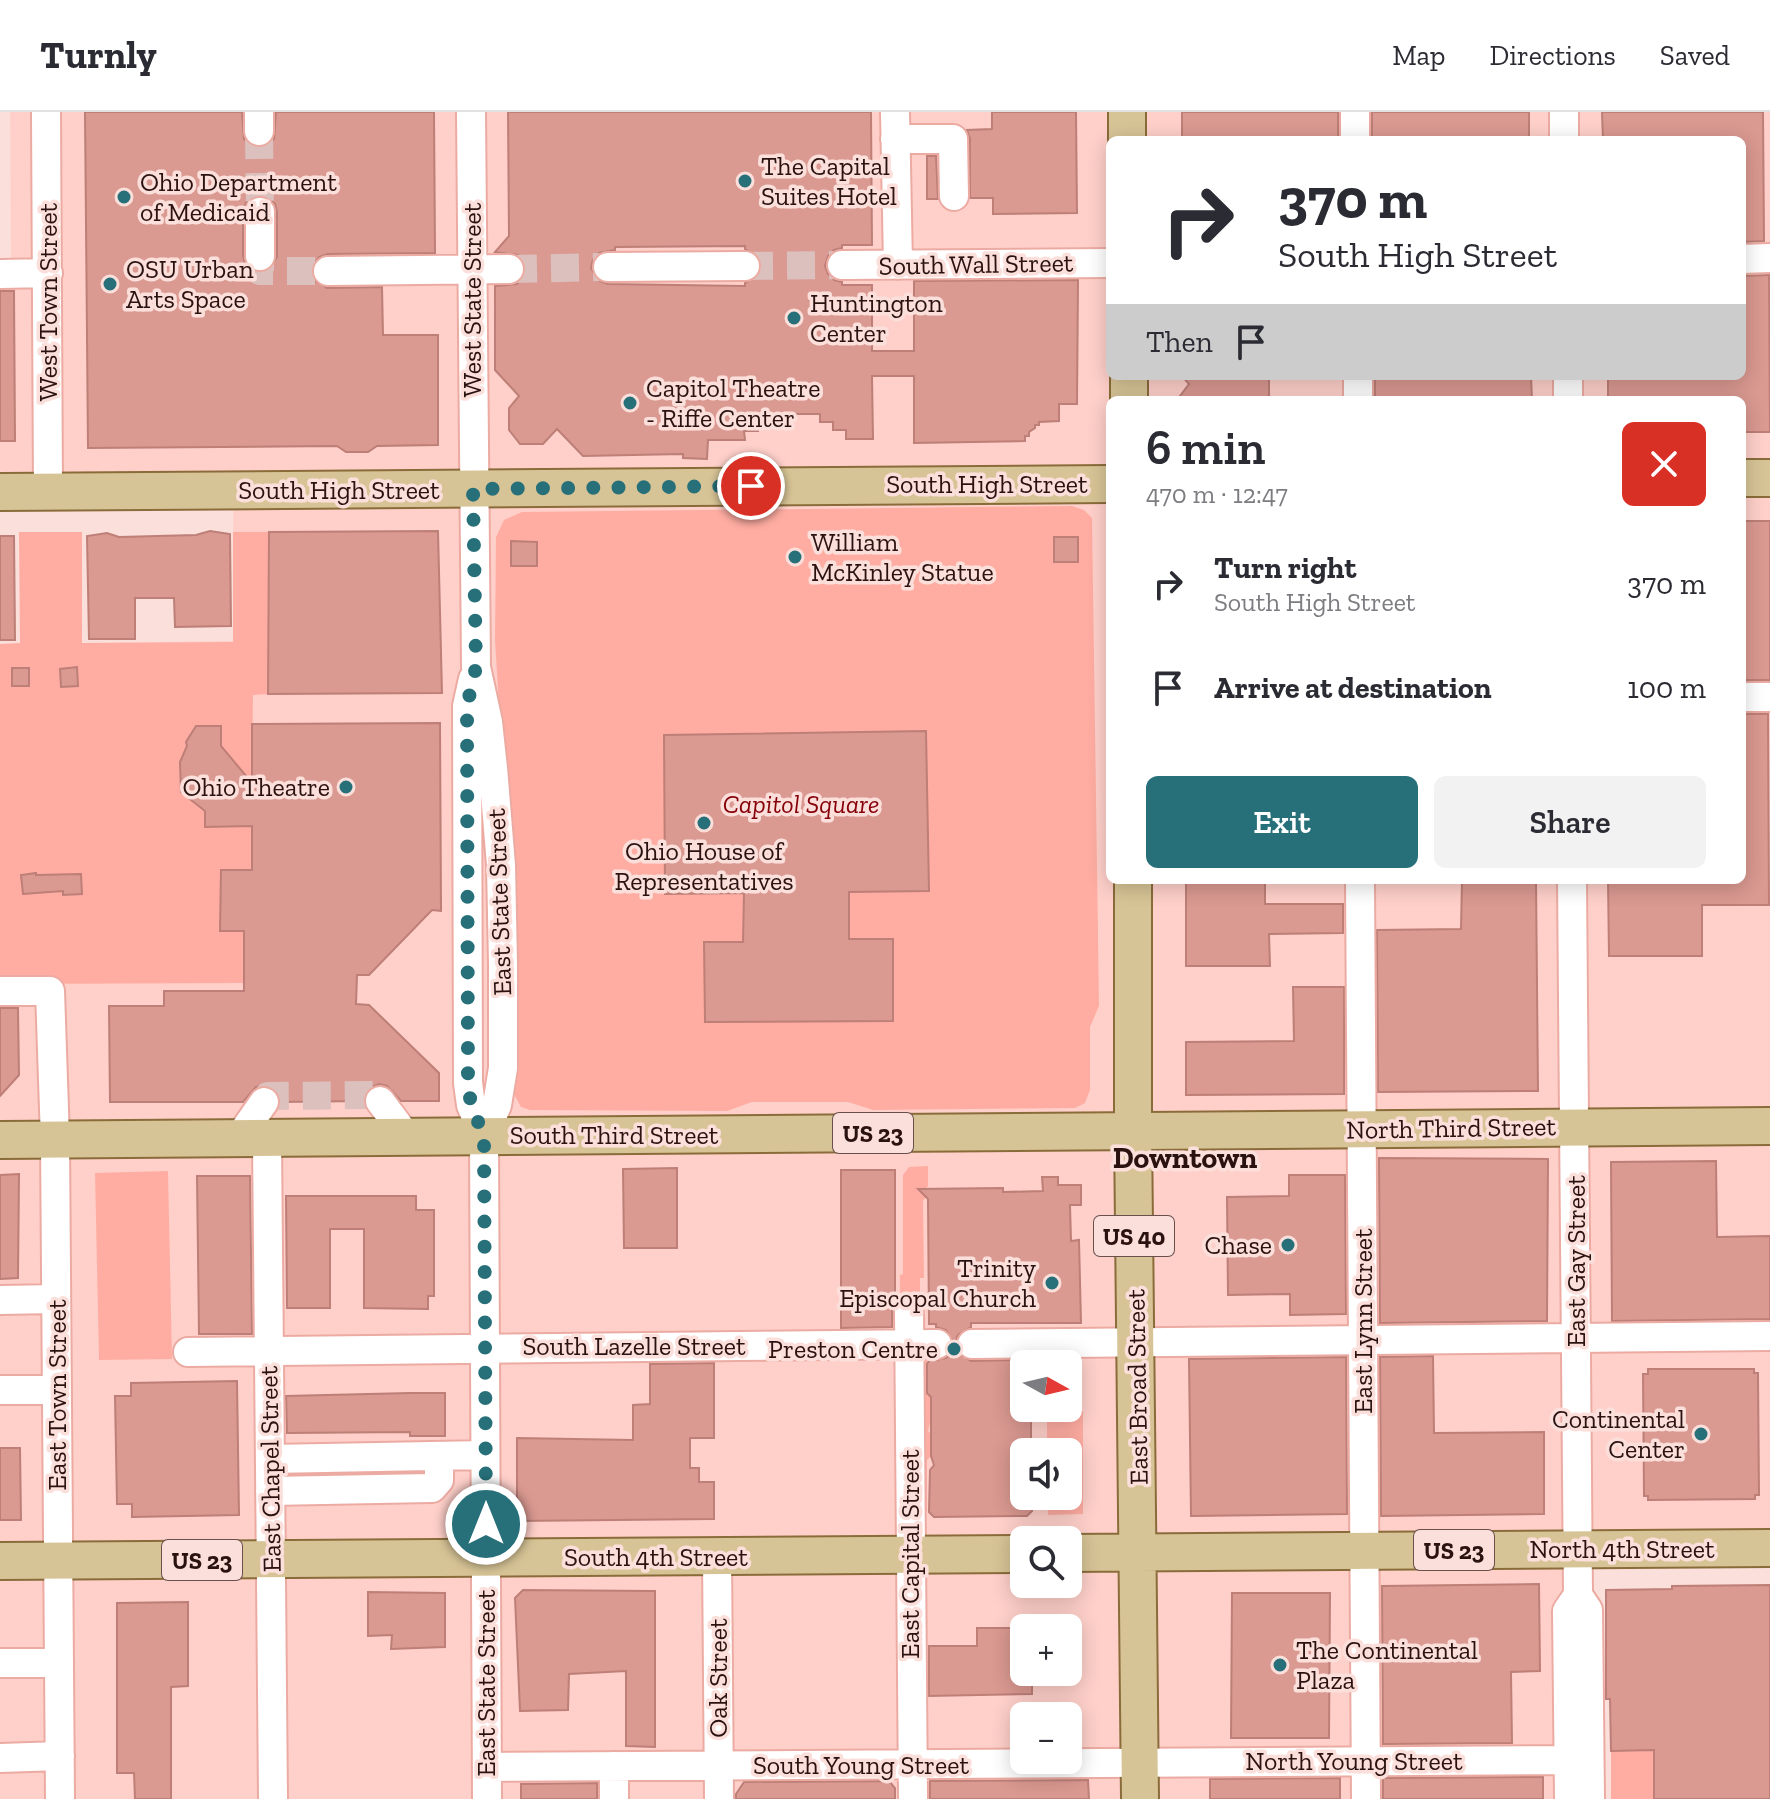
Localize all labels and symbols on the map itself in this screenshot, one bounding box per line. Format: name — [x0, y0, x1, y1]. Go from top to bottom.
place label: The Capital Suites Hotel — [761, 150, 897, 212]
place label: Ohio Department of Medicaid — [140, 166, 337, 228]
marker: The Capital Suites Hotel — [736, 172, 754, 190]
marker: Ohio Department of Medicaid — [115, 188, 133, 206]
street label: West Town Street — [32, 202, 64, 401]
street label: West State Street — [456, 202, 488, 397]
street label: South Wall Street — [878, 246, 1074, 282]
place label: OSU Urban Arts Space — [126, 253, 254, 315]
marker: OSU Urban Arts Space — [101, 275, 119, 293]
place label: Huntington Center — [810, 287, 943, 349]
marker: Huntington Center — [785, 309, 803, 327]
place label: Capitol Theatre - Riffe Center — [646, 372, 821, 434]
marker: Capitol Theatre - Riffe Center — [621, 394, 639, 412]
pin — [717, 452, 785, 520]
street label: South High Street — [886, 468, 1088, 500]
street label: South High Street — [238, 474, 440, 506]
place label: William McKinley Statue — [811, 526, 994, 588]
marker: William McKinley Statue — [786, 548, 804, 566]
place label: Ohio Theatre — [183, 771, 330, 803]
marker: Ohio Theatre — [337, 778, 355, 796]
park label: Capitol Square — [723, 788, 879, 820]
street label: East State Street — [480, 808, 518, 996]
marker: Ohio House of Representatives — [695, 814, 713, 832]
place label: Ohio House of Representatives — [614, 835, 794, 897]
street label: North Third Street — [1346, 1110, 1557, 1146]
road number: US 23 — [833, 1113, 913, 1153]
street label: South Third Street — [510, 1119, 719, 1151]
district label: Downtown — [1113, 1140, 1258, 1176]
street label: East Gay Street — [1560, 1175, 1592, 1347]
road number: US 40 — [1094, 1216, 1174, 1256]
street label: East Lynn Street — [1347, 1228, 1379, 1414]
place label: Chase — [1204, 1229, 1272, 1261]
marker: Chase — [1279, 1236, 1297, 1254]
place label: Trinity Episcopal Church — [839, 1252, 1037, 1314]
marker: Trinity Episcopal Church — [1043, 1274, 1061, 1292]
street label: East Broad Street — [1119, 1288, 1155, 1485]
street label: East Town Street — [41, 1299, 73, 1491]
street label: South Lazelle Street — [522, 1330, 746, 1362]
place label: Preston Centre — [768, 1333, 938, 1365]
marker: Preston Centre — [945, 1340, 963, 1358]
north arrow — [1010, 1350, 1082, 1422]
street label: East Chapel Street — [252, 1365, 288, 1573]
place label: Continental Center — [1552, 1403, 1685, 1465]
marker: Continental Center — [1692, 1425, 1710, 1443]
street label: East Capital Street — [894, 1449, 926, 1659]
position arrow — [444, 1482, 528, 1566]
road number: US 23 — [1414, 1530, 1494, 1570]
street label: North 4th Street — [1529, 1533, 1715, 1565]
road number: US 23 — [162, 1540, 242, 1580]
street label: South 4th Street — [564, 1541, 748, 1573]
street label: East State Street — [470, 1589, 502, 1777]
street label: Oak Street — [702, 1618, 734, 1738]
place label: The Continental Plaza — [1296, 1634, 1478, 1696]
marker: The Continental Plaza — [1271, 1656, 1289, 1674]
street label: North Young Street — [1245, 1745, 1463, 1777]
street label: South Young Street — [753, 1749, 969, 1781]

